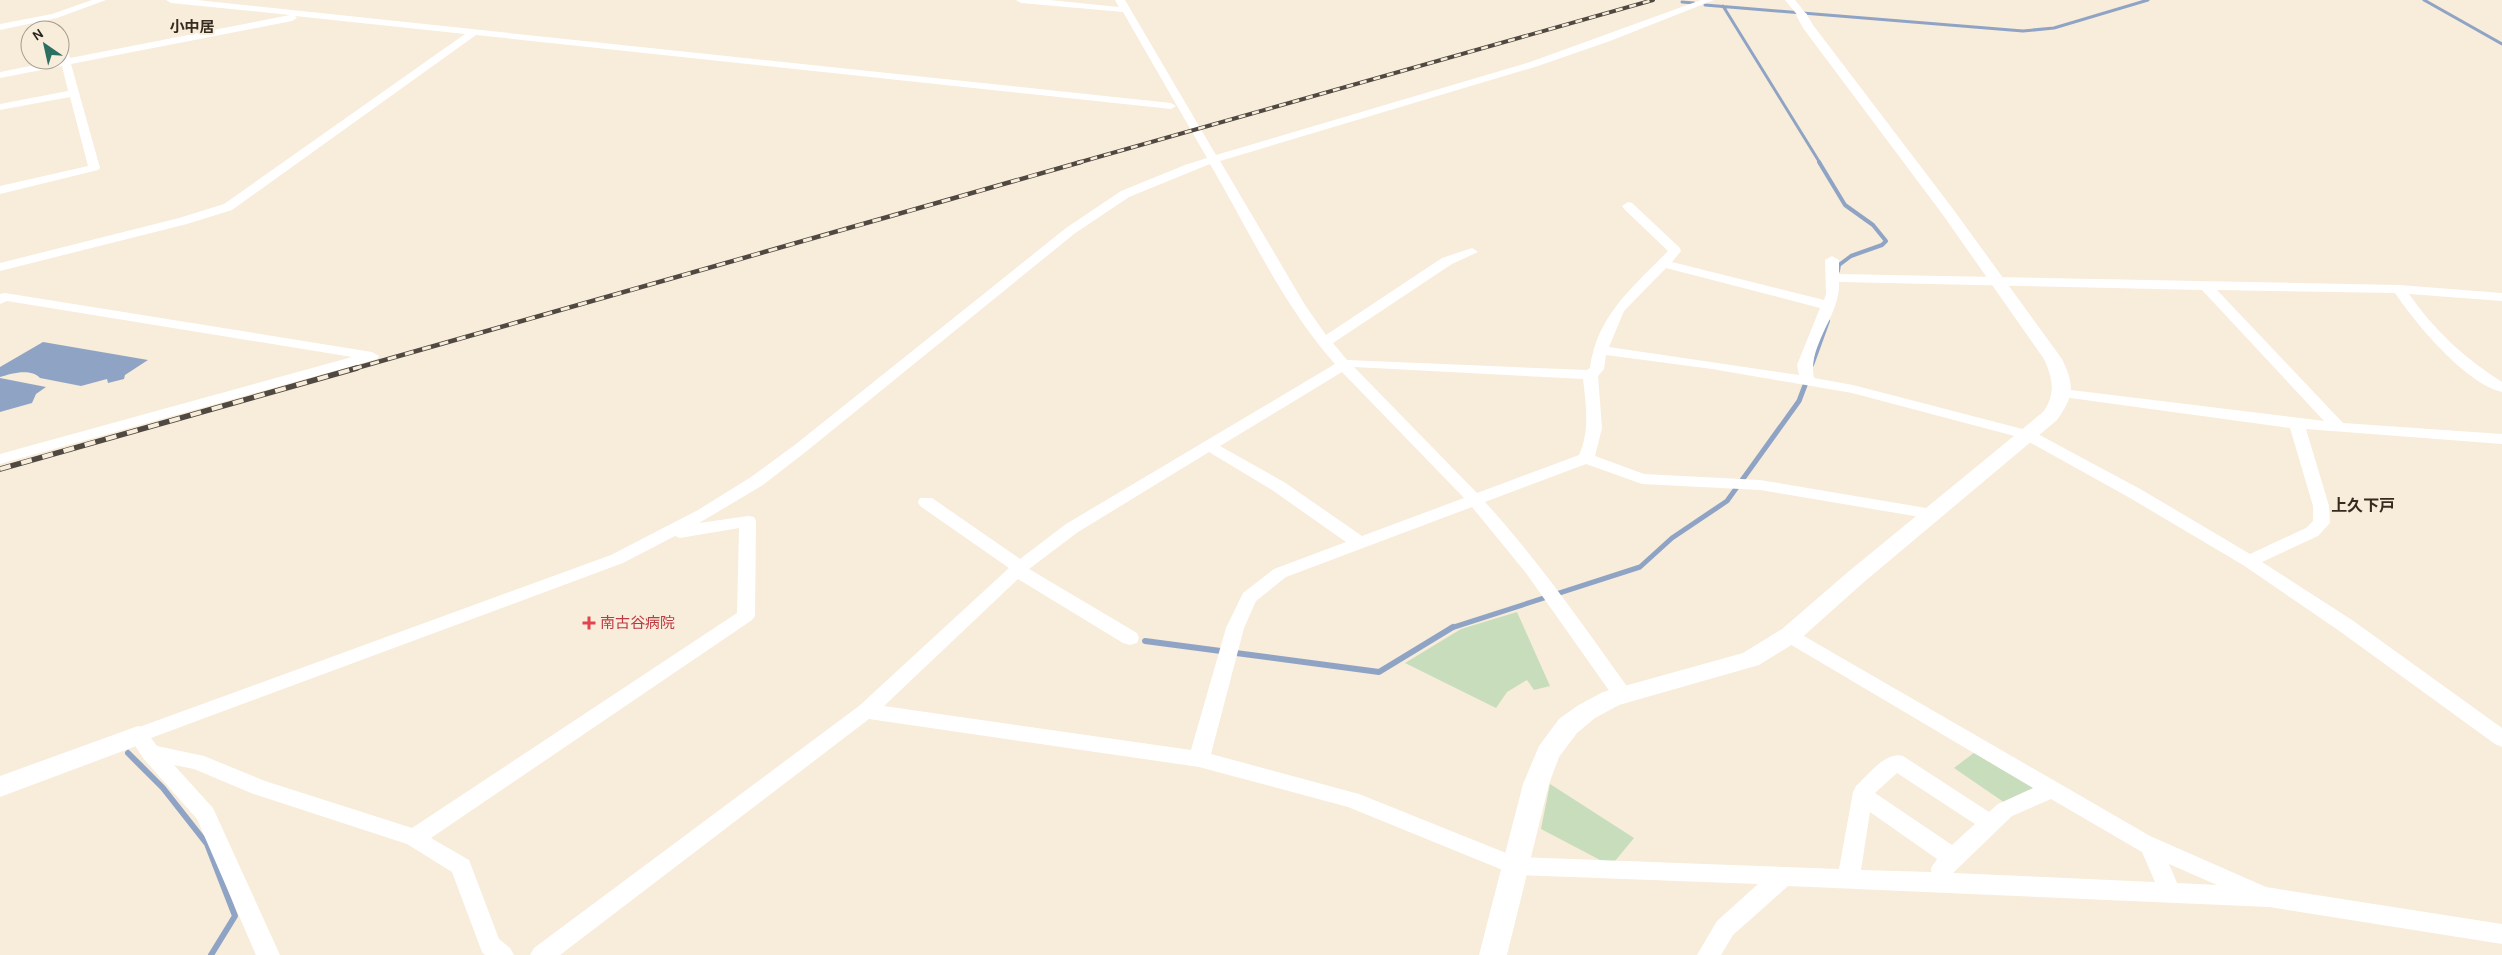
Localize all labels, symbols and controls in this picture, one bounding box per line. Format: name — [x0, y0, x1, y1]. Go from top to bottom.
district label: 小中居 — [169, 18, 215, 36]
north arrow — [20, 20, 70, 70]
text: N — [29, 25, 47, 44]
district label: 上久下戸 — [2331, 496, 2395, 515]
place label: 南古谷病院 — [600, 614, 675, 632]
marker: 南古谷病院 — [582, 616, 596, 630]

